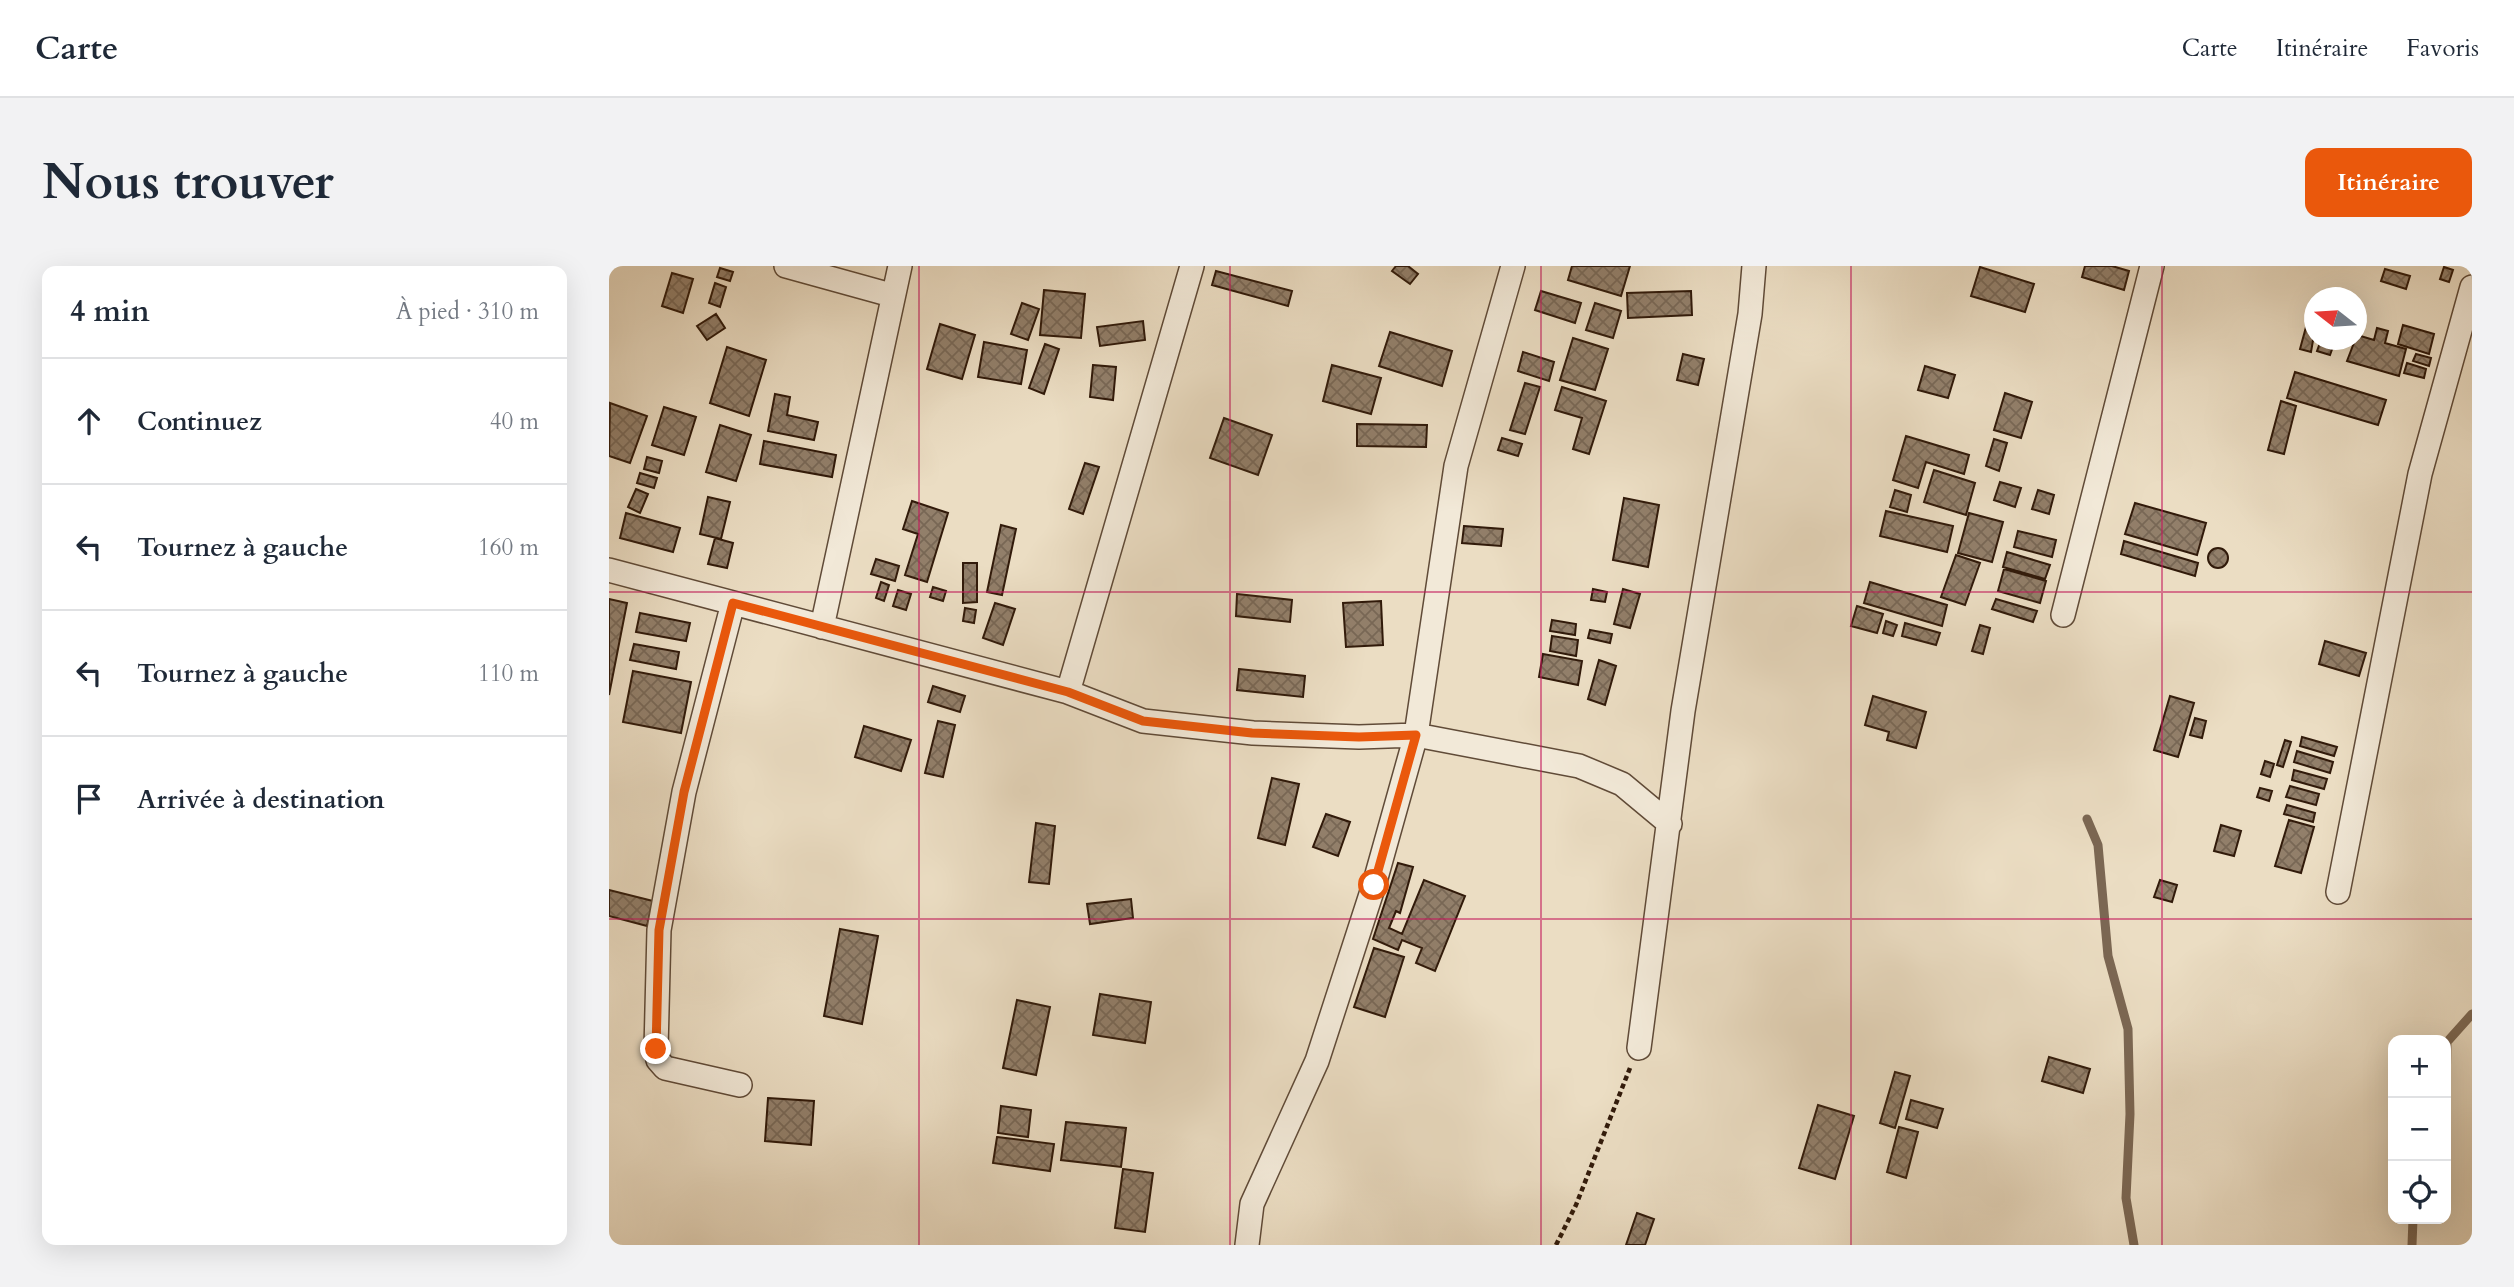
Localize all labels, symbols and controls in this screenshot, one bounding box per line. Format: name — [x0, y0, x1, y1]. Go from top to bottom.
text: Carte — [35, 26, 118, 71]
text: Carte — [2182, 32, 2238, 65]
text: Itinéraire — [2276, 32, 2368, 65]
text: Favoris — [2406, 32, 2479, 65]
button: Itinéraire — [2305, 148, 2472, 217]
text: Nous trouver — [42, 149, 334, 216]
north arrow — [2304, 287, 2367, 350]
text: 4 min — [70, 291, 150, 332]
text: À pied · 310 m — [396, 296, 539, 327]
icon: ahead — [70, 402, 108, 440]
text: Continuez — [137, 404, 262, 439]
text: 40 m — [490, 406, 539, 437]
icon: left — [70, 528, 108, 566]
text: Tournez à gauche — [137, 530, 348, 565]
text: 160 m — [478, 532, 539, 563]
icon: left — [70, 654, 108, 692]
text: Tournez à gauche — [137, 656, 348, 691]
text: 110 m — [478, 658, 539, 689]
icon: arrive — [70, 780, 108, 818]
text: Arrivée à destination — [137, 782, 385, 817]
route start — [1358, 869, 1389, 900]
route end — [640, 1033, 671, 1064]
map controls — [2388, 1035, 2451, 1224]
button: + — [2388, 1035, 2451, 1098]
button: − — [2388, 1098, 2451, 1161]
button: locate — [2388, 1161, 2451, 1224]

